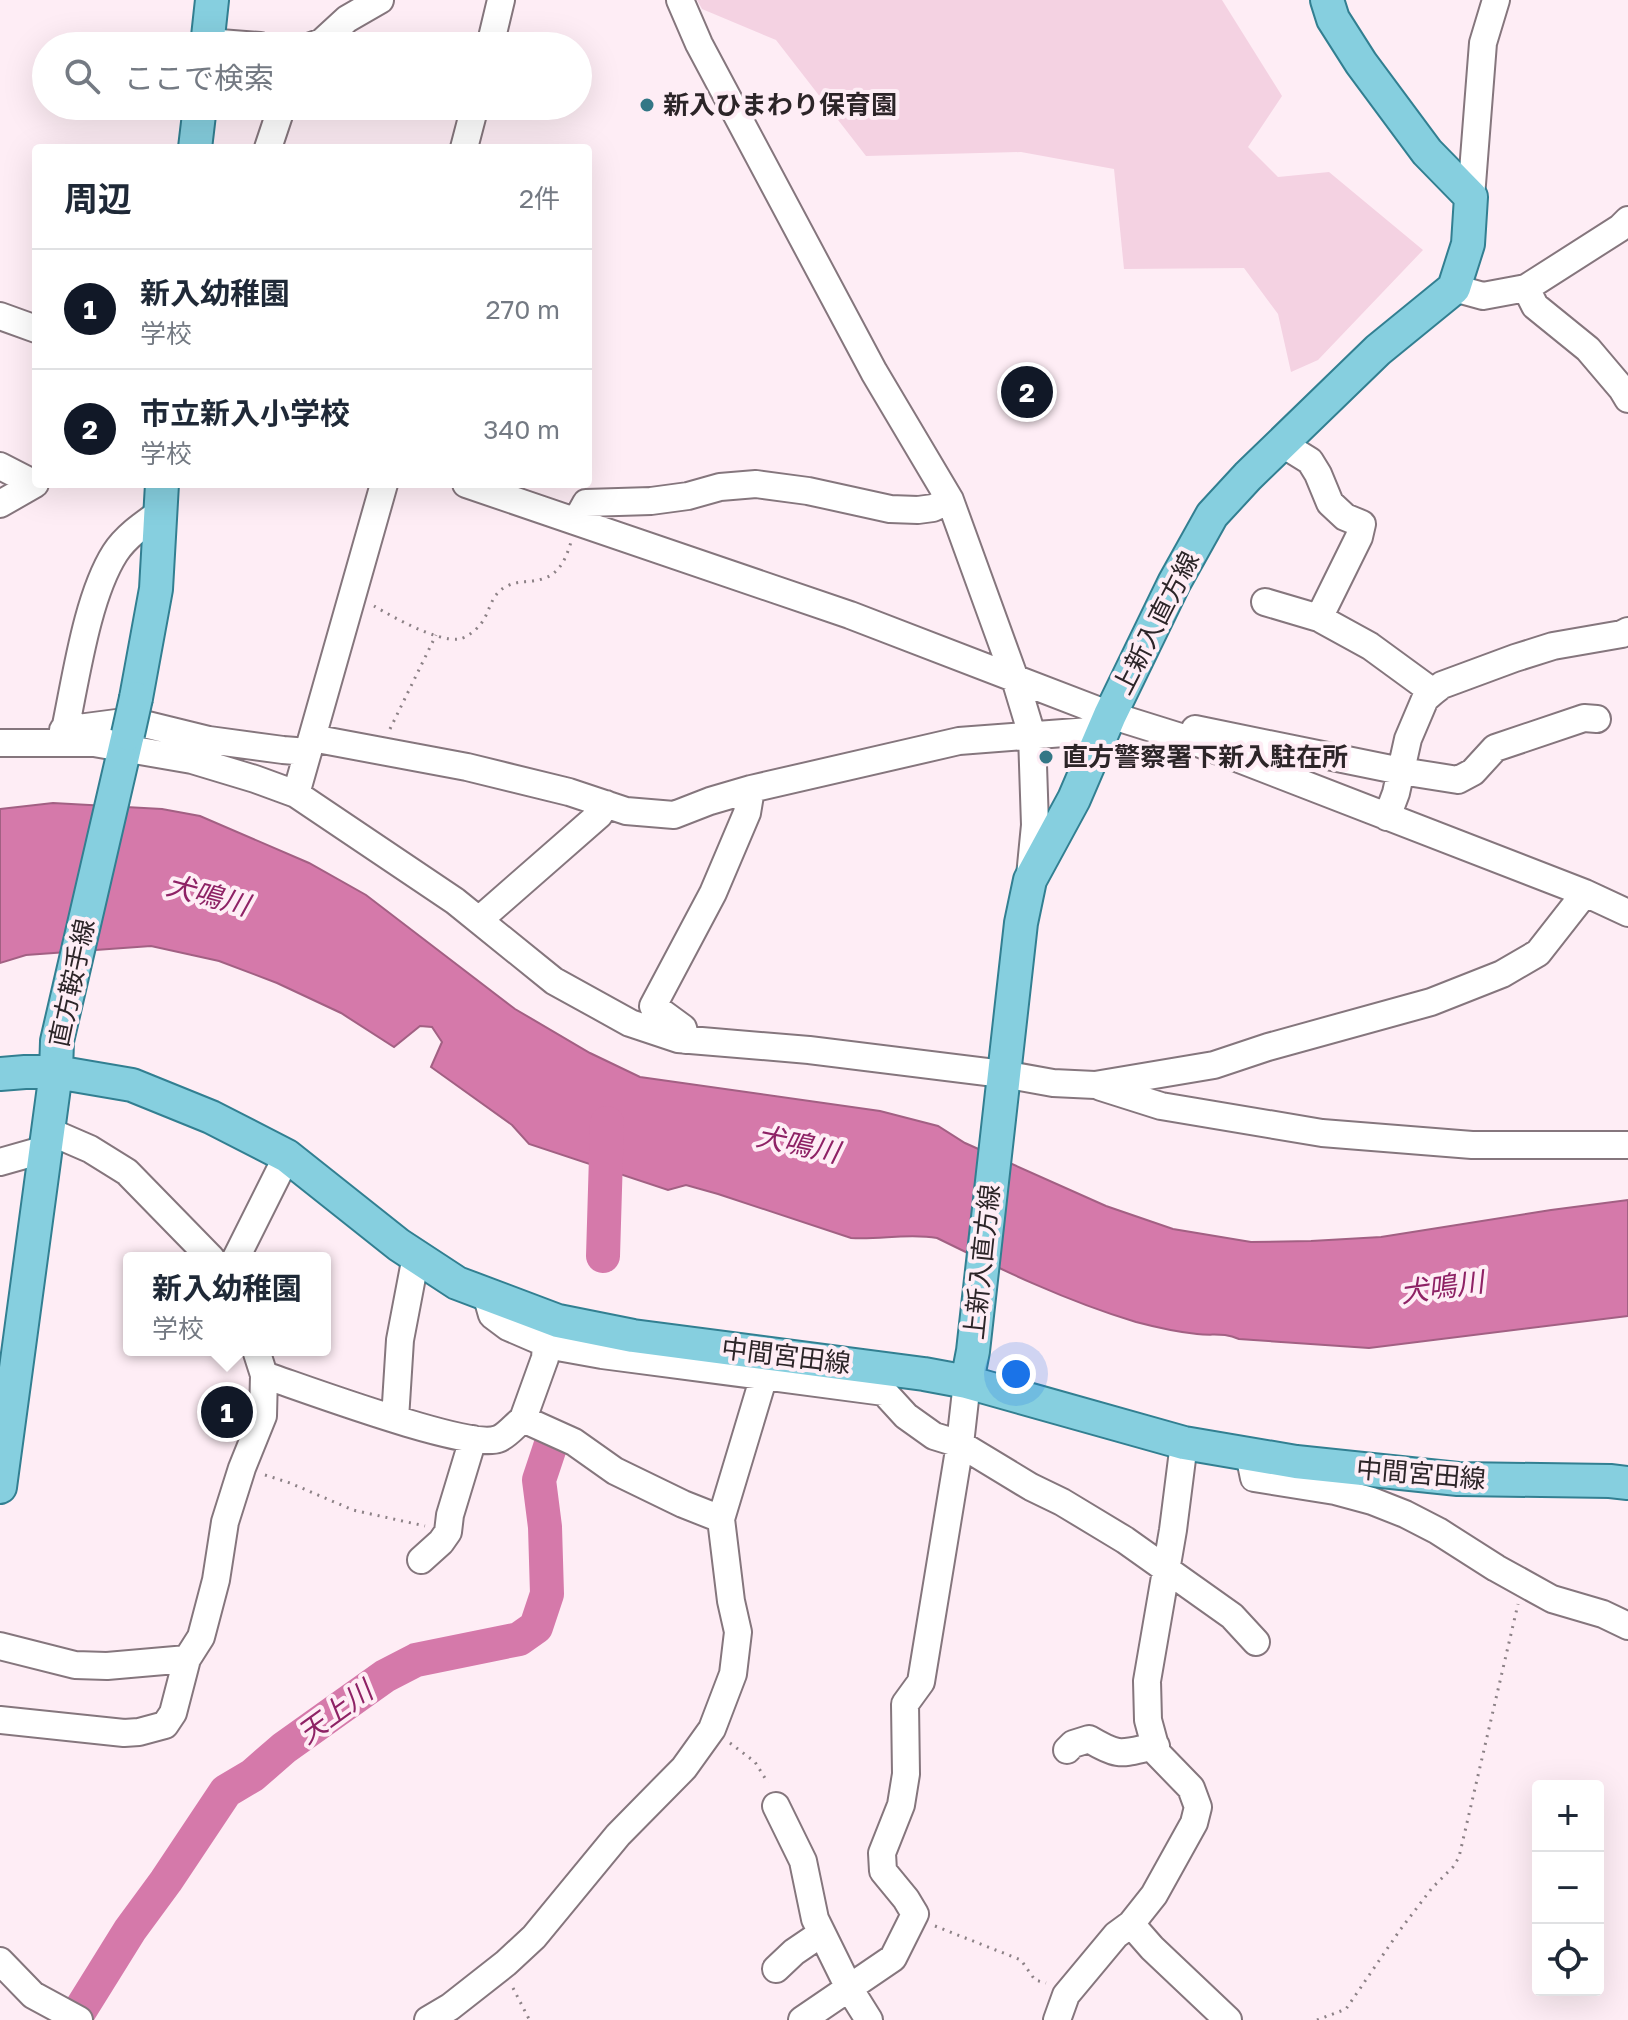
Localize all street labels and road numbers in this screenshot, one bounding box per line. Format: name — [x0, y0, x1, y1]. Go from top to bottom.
street label: 上新入直方線 — [1106, 546, 1205, 699]
street label: 直方鞍手線 — [43, 916, 100, 1050]
street label: 上新入直方線 — [958, 1183, 1005, 1341]
street label: 中間宮田線 — [720, 1332, 852, 1379]
street label: 中間宮田線 — [1355, 1452, 1487, 1495]

